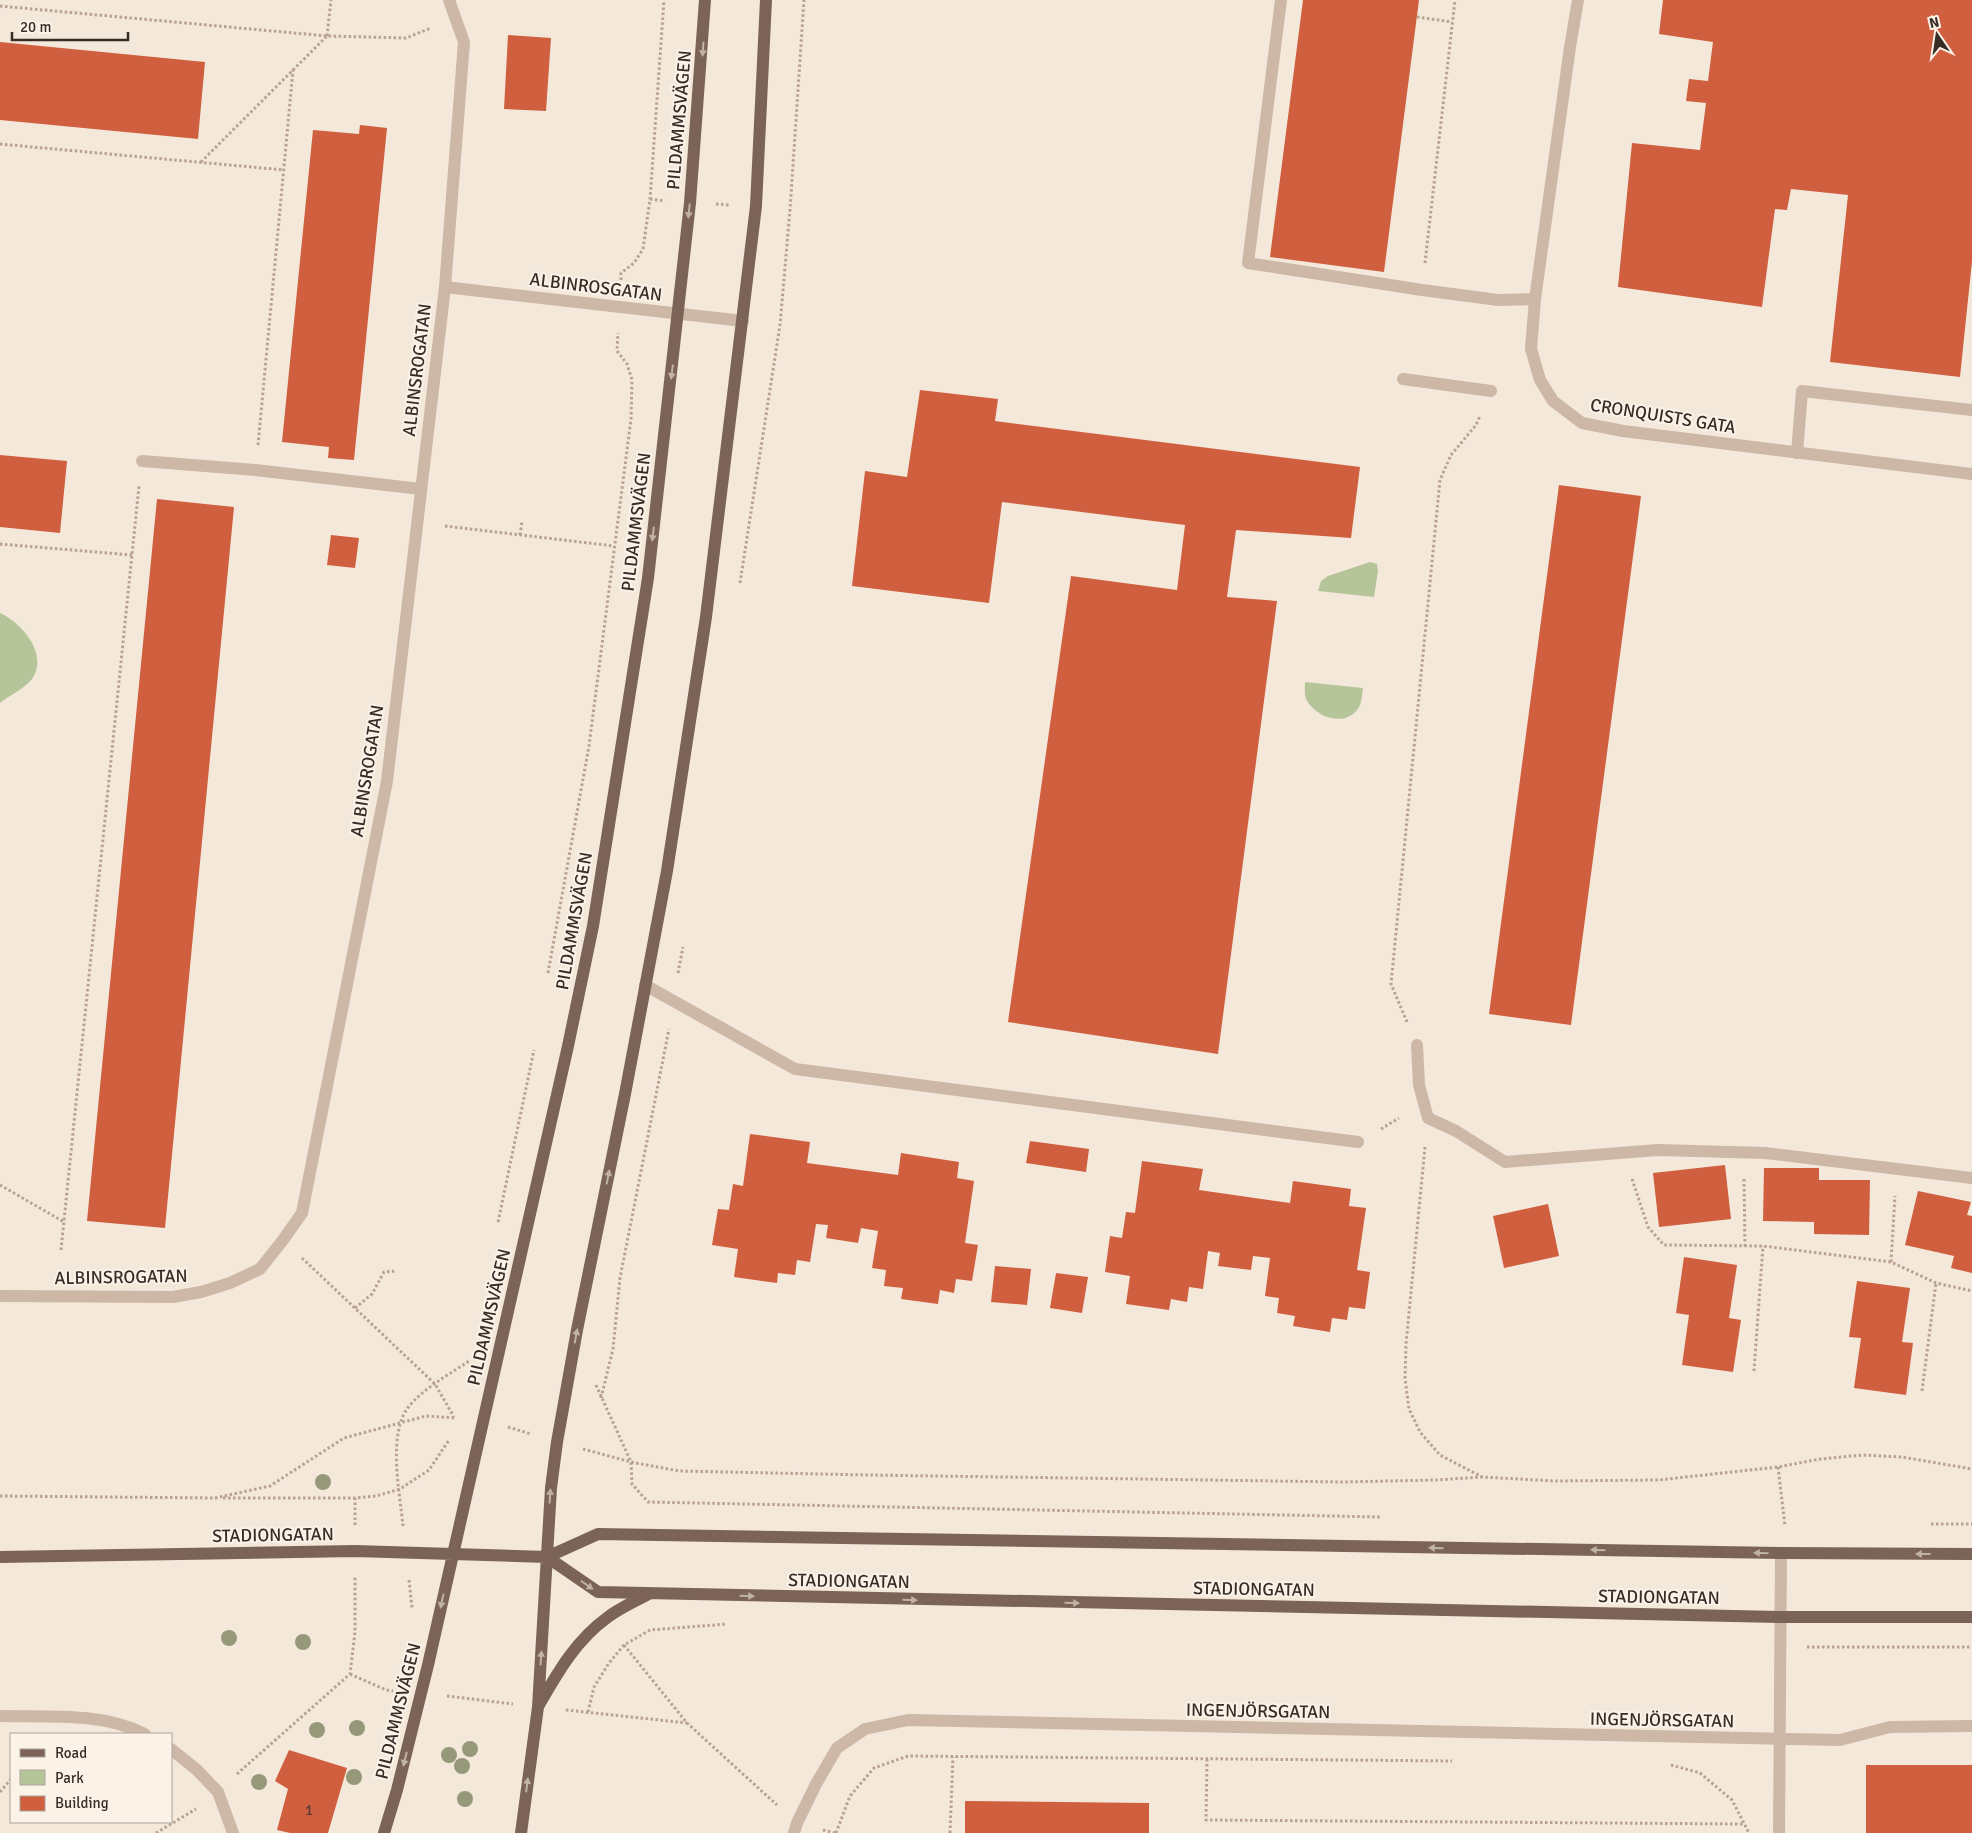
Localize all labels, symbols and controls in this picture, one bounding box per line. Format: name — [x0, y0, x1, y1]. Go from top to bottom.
scale bar — [12, 10, 129, 42]
north arrow — [1912, 10, 1962, 60]
text: N — [1928, 13, 1941, 32]
text: 20 m — [20, 18, 51, 36]
one-way arrow — [698, 41, 706, 57]
street label: PILDAMMSVÄGEN — [662, 49, 696, 191]
one-way arrow — [685, 203, 693, 219]
street label: ALBINROSGATAN — [528, 268, 664, 306]
street label: ALBINSROGATAN — [398, 302, 436, 438]
one-way arrow — [668, 365, 676, 381]
street label: CRONQUISTS GATA — [1589, 394, 1737, 438]
street label: PILDAMMSVÄGEN — [617, 451, 655, 593]
one-way arrow — [649, 526, 657, 542]
street label: ALBINSROGATAN — [346, 703, 388, 839]
street label: PILDAMMSVÄGEN — [551, 850, 597, 992]
one-way arrow — [604, 1169, 612, 1184]
street label: PILDAMMSVÄGEN — [463, 1246, 515, 1388]
street label: ALBINSROGATAN — [54, 1265, 188, 1289]
one-way arrow — [572, 1327, 580, 1343]
one-way arrow — [547, 1488, 555, 1504]
street label: STADIONGATAN — [212, 1523, 334, 1547]
one-way arrow — [1428, 1544, 1444, 1552]
one-way arrow — [1590, 1546, 1606, 1554]
one-way arrow — [1753, 1549, 1769, 1557]
one-way arrow — [1915, 1550, 1931, 1558]
street label: STADIONGATAN — [788, 1569, 910, 1593]
street label: STADIONGATAN — [1193, 1577, 1315, 1601]
one-way arrow — [580, 1580, 594, 1590]
street label: STADIONGATAN — [1598, 1585, 1720, 1609]
one-way arrow — [740, 1592, 756, 1600]
one-way arrow — [438, 1594, 446, 1609]
one-way arrow — [902, 1596, 918, 1604]
one-way arrow — [1064, 1599, 1080, 1607]
street label: PILDAMMSVÄGEN — [370, 1641, 426, 1781]
one-way arrow — [537, 1650, 545, 1666]
street label: INGENJÖRSGATAN — [1186, 1699, 1330, 1723]
street label: INGENJÖRSGATAN — [1590, 1708, 1734, 1732]
legend — [10, 1733, 172, 1823]
text: Road — [55, 1744, 87, 1762]
one-way arrow — [401, 1752, 409, 1767]
text: Park — [55, 1769, 84, 1787]
one-way arrow — [523, 1776, 531, 1792]
text: Building — [55, 1794, 109, 1812]
house number: 1 — [305, 1801, 313, 1819]

